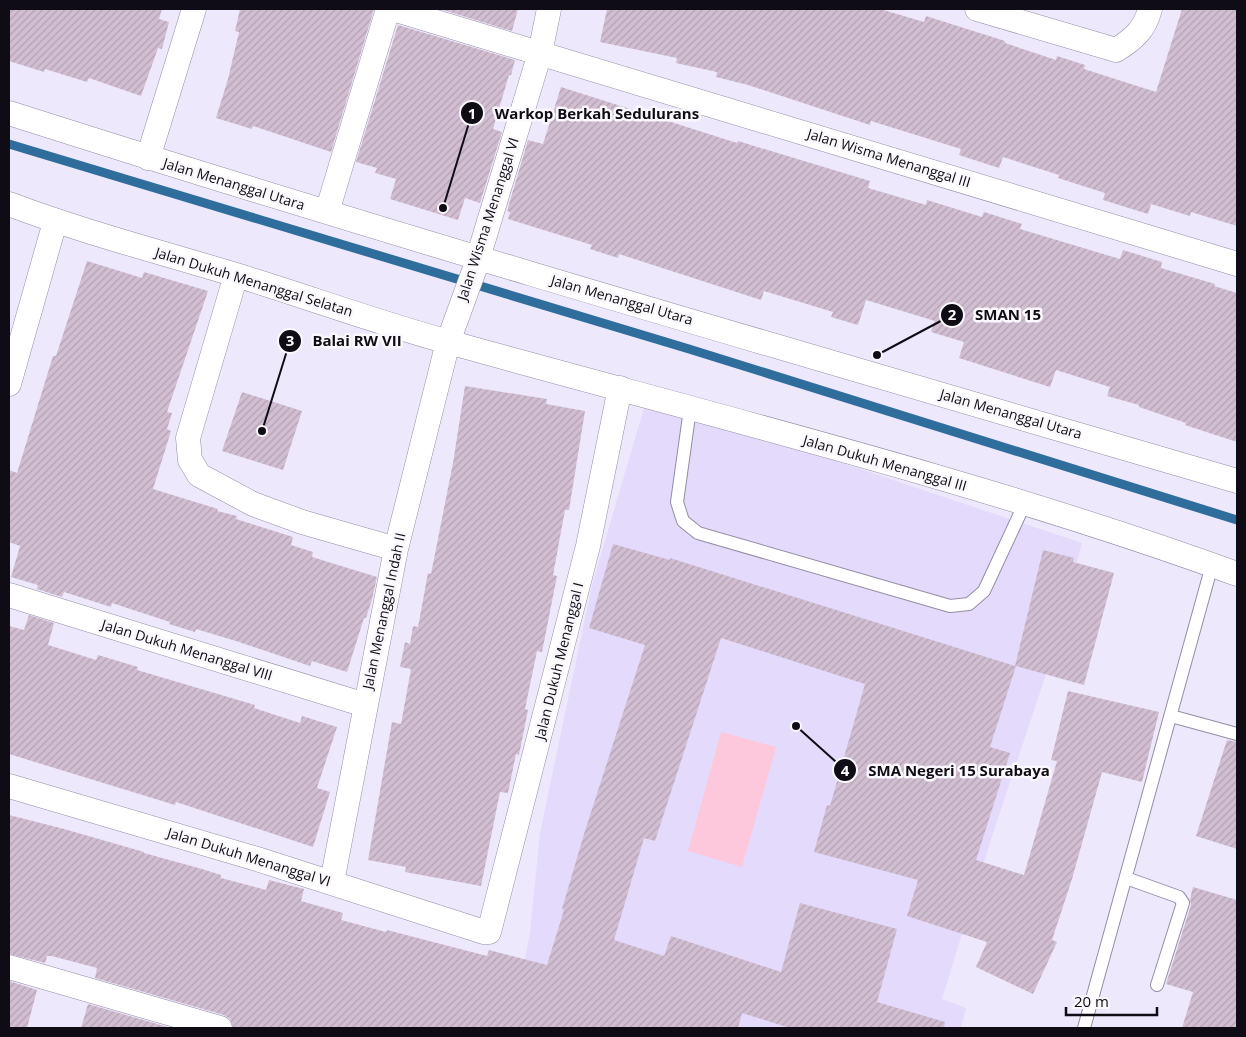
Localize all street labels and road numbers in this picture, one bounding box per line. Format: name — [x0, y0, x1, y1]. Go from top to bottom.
street label: Jalan Wisma Menanggal III — [803, 123, 973, 191]
street label: Jalan Wisma Menanggal VI — [452, 135, 523, 305]
street label: Jalan Menanggal Utara — [159, 152, 307, 214]
street label: Jalan Dukuh Menanggal Selatan — [151, 242, 355, 321]
street label: Jalan Menanggal Utara — [547, 270, 695, 329]
street label: Jalan Menanggal Utara — [936, 384, 1084, 443]
street label: Jalan Dukuh Menanggal III — [799, 430, 969, 495]
street label: Jalan Menanggal Indah II — [357, 531, 409, 693]
street label: Jalan Dukuh Menanggal I — [529, 580, 587, 743]
street label: Jalan Dukuh Menanggal VIII — [98, 614, 275, 685]
street label: Jalan Dukuh Menanggal VI — [163, 822, 333, 890]

